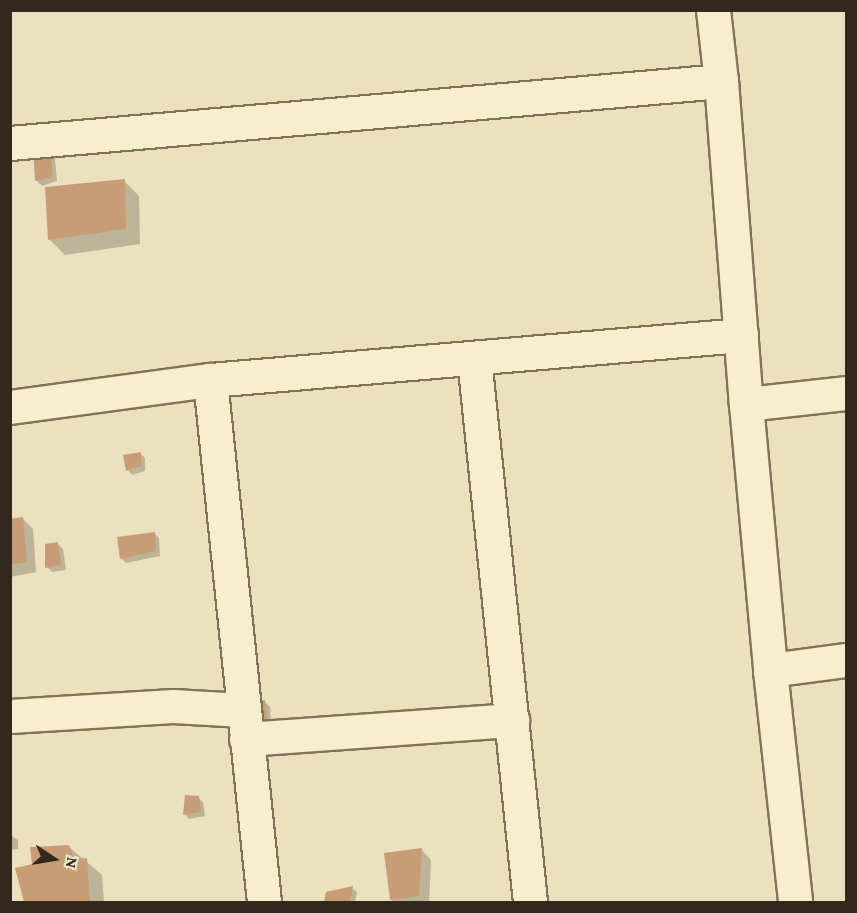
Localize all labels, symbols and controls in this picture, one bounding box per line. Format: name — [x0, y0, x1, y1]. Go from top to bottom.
north arrow — [24, 829, 84, 889]
text: N — [63, 856, 82, 870]

